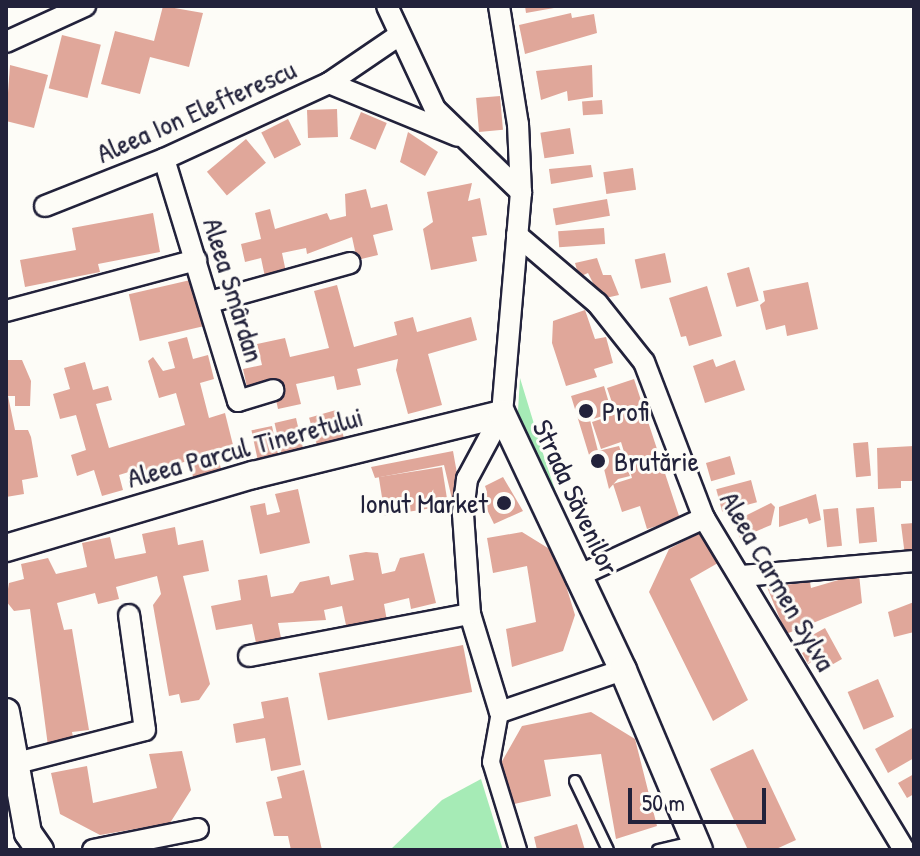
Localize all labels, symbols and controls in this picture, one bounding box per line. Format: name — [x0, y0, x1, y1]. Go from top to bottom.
street label: Aleea Ion Elefterescu — [91, 52, 301, 170]
street label: Aleea Smârdan — [196, 214, 272, 366]
place label: Profi — [602, 394, 649, 428]
street label: Aleea Parcul Tineretului — [123, 399, 367, 495]
marker: Profi — [577, 402, 595, 420]
street label: Strada Săvenilor — [525, 414, 627, 580]
place label: Brutărie — [614, 444, 699, 478]
marker: Brutărie — [589, 452, 607, 470]
street label: Aleea Carmen Sylva — [713, 485, 843, 677]
place label: Ionut Market — [359, 486, 488, 520]
marker: Ionut Market — [495, 494, 513, 512]
scale bar — [632, 772, 770, 822]
text: 50 m — [642, 786, 685, 818]

